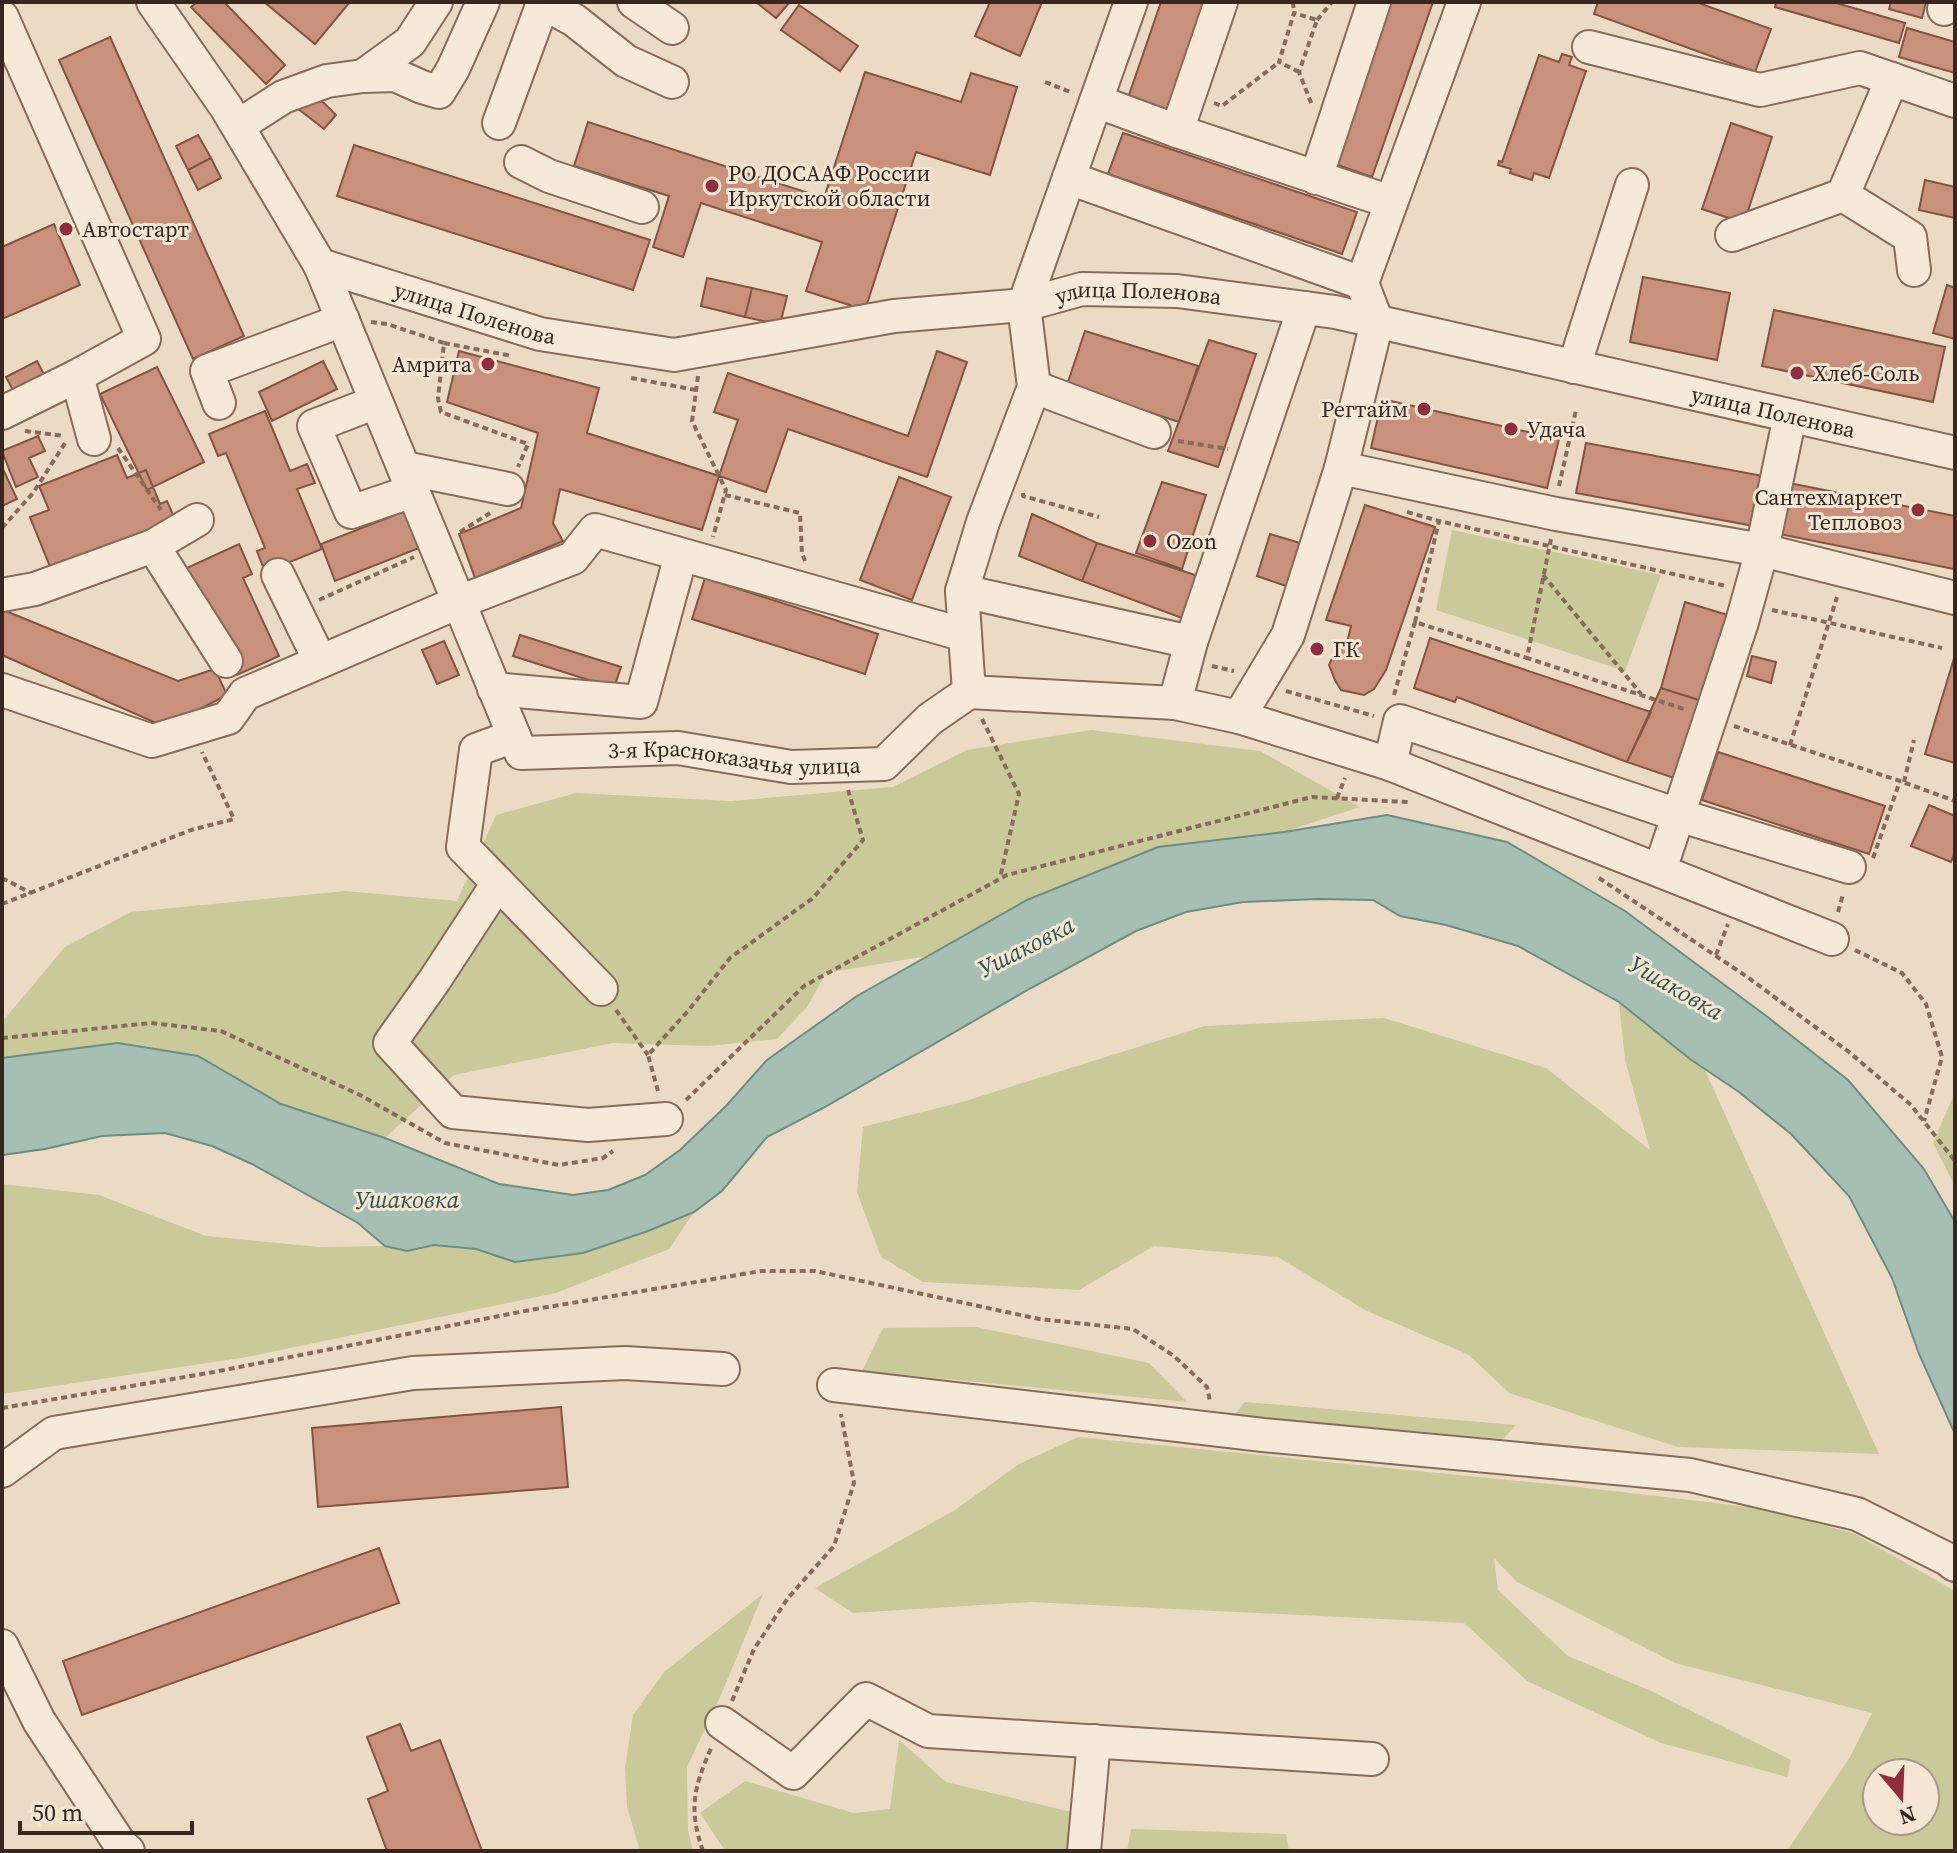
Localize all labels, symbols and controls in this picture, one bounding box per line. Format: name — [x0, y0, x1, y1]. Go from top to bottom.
place label: РО ДОСААФ России Иркутской области — [728, 158, 931, 213]
marker: РО ДОСААФ России Иркутской области — [703, 177, 721, 195]
place label: Автостарт — [82, 214, 190, 244]
marker: Автостарт — [57, 220, 75, 238]
street label: улица Поленова — [390, 274, 558, 351]
street label: улица Поленова — [1051, 274, 1224, 312]
place label: Амрита — [392, 349, 473, 379]
marker: Амрита — [479, 355, 497, 373]
place label: Хлеб-Соль — [1813, 358, 1919, 388]
marker: Хлеб-Соль — [1788, 364, 1806, 382]
street label: улица Поленова — [1688, 379, 1859, 445]
place label: Регтайм — [1321, 394, 1408, 424]
marker: Регтайм — [1415, 400, 1433, 418]
place label: Удача — [1527, 414, 1587, 444]
marker: Удача — [1502, 420, 1520, 438]
place label: Сантехмаркет Тепловоз — [1754, 482, 1902, 537]
marker: Сантехмаркет Тепловоз — [1909, 501, 1927, 519]
place label: Ozon — [1166, 526, 1217, 556]
marker: Ozon — [1141, 532, 1159, 550]
place label: ГК — [1333, 634, 1360, 664]
marker: ГК — [1308, 640, 1326, 658]
street label: 3-я Красноказачья улица — [608, 733, 862, 782]
water label: Ушаковка — [972, 908, 1080, 985]
water label: Ушаковка — [1623, 947, 1730, 1028]
water label: Ушаковка — [355, 1183, 460, 1216]
north arrow — [1861, 1757, 1941, 1837]
scale bar — [20, 1785, 192, 1835]
text: 50 m — [32, 1796, 83, 1829]
text: N — [1895, 1799, 1920, 1833]

